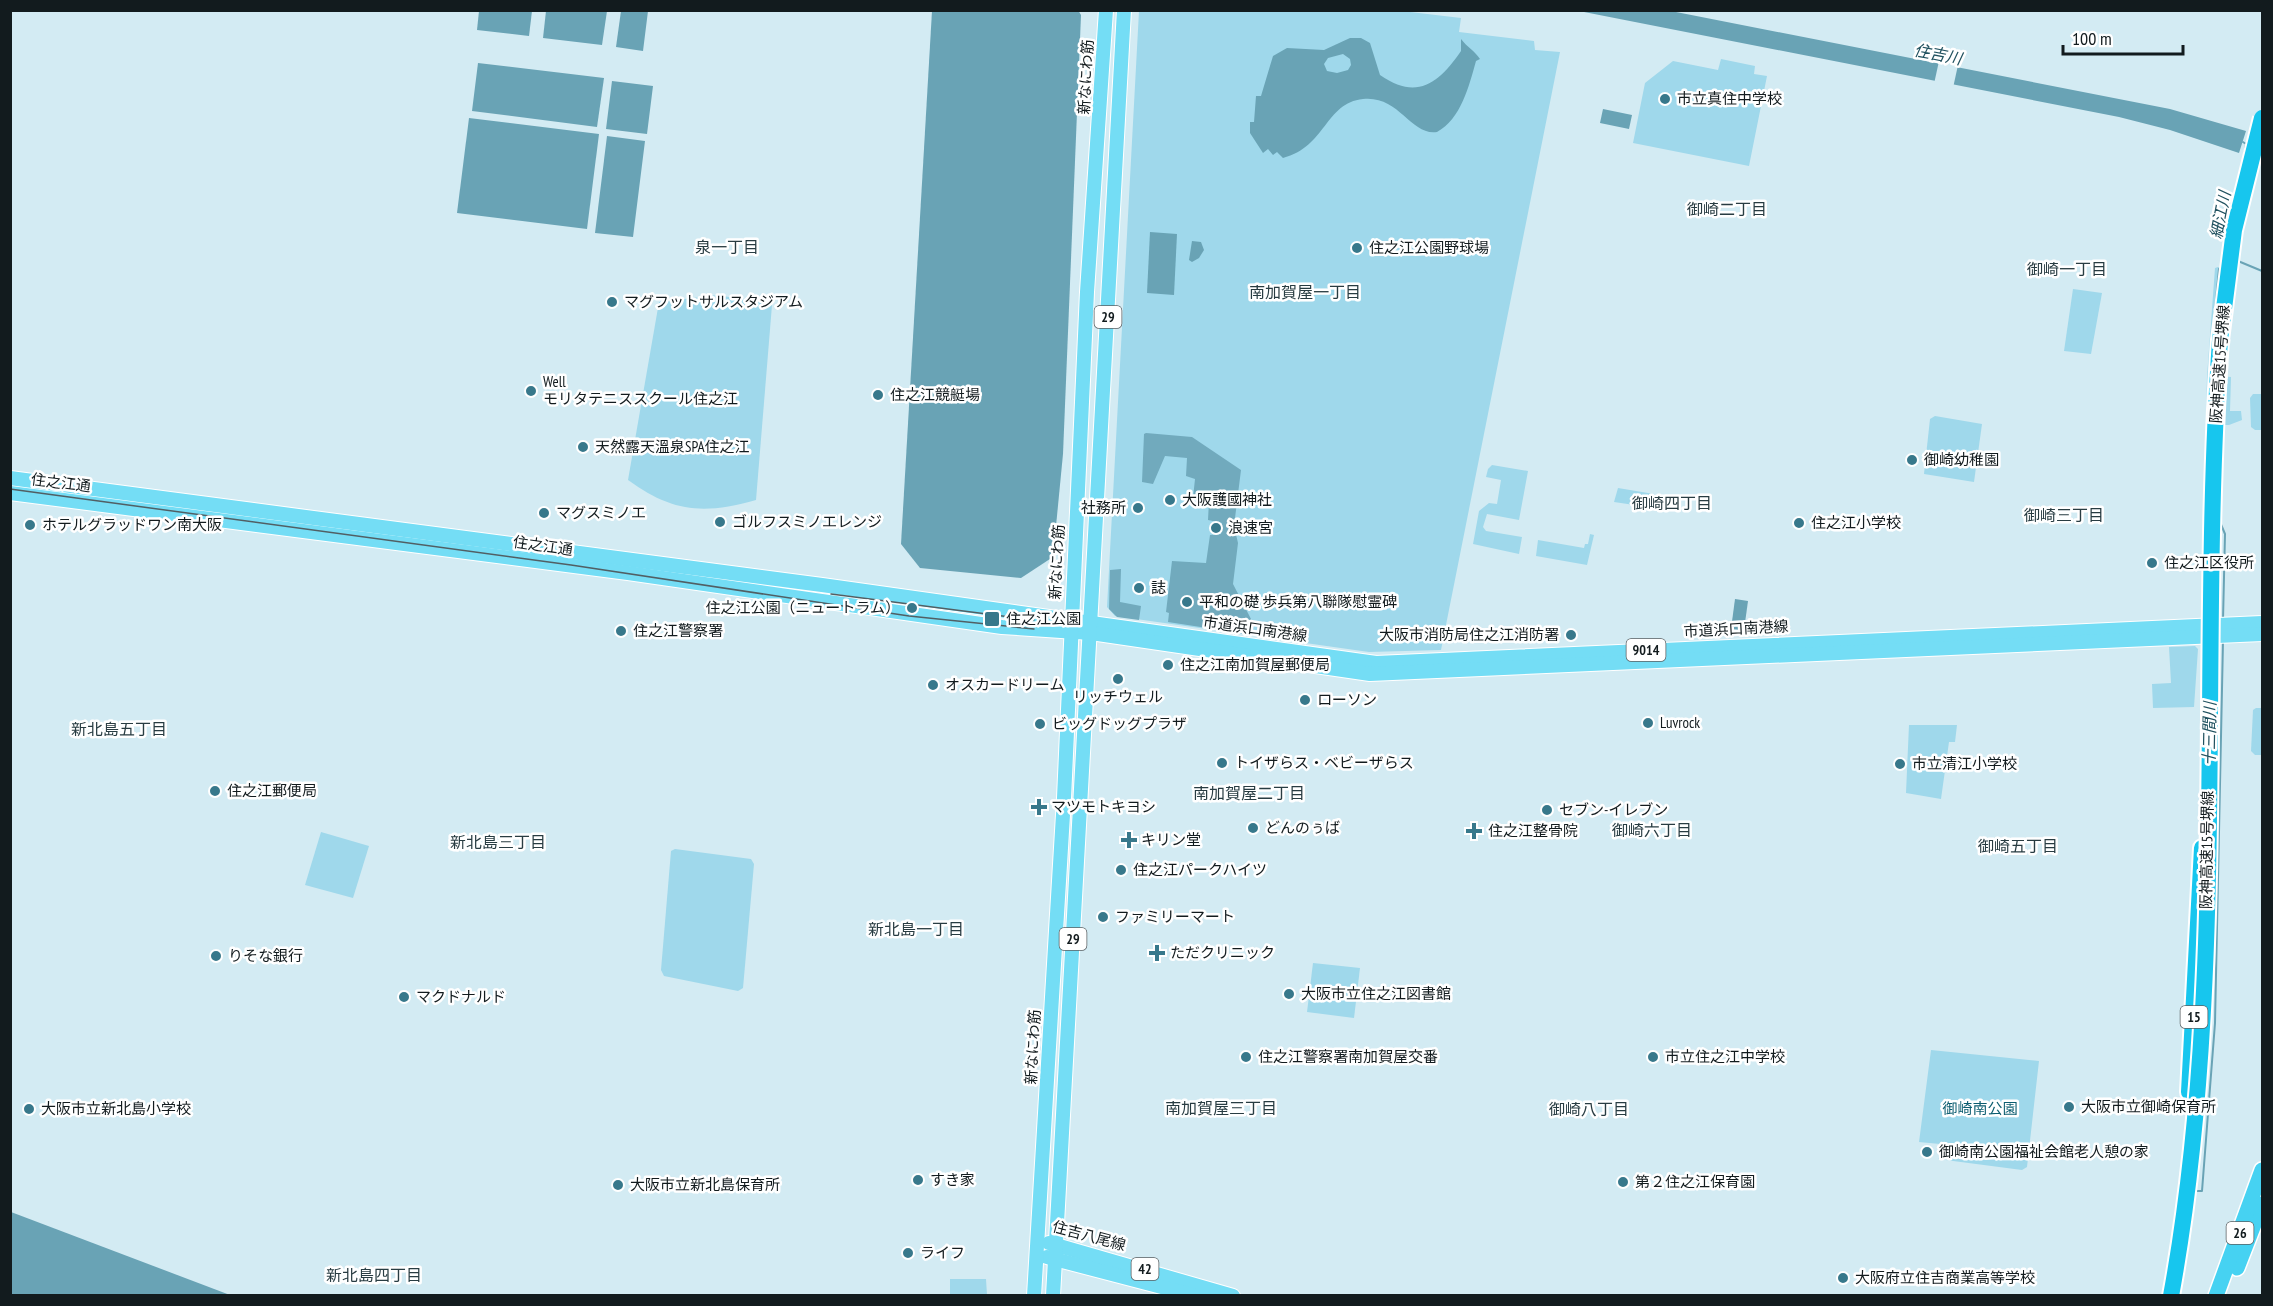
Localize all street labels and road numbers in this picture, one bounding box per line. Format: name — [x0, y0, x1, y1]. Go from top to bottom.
street label: 新なにわ筋 — [1074, 39, 1097, 115]
street label: 阪神高速15号堺線 — [2206, 304, 2233, 424]
road number: 29 — [1094, 306, 1122, 328]
street label: 住之江通 — [30, 469, 92, 496]
street label: 新なにわ筋 — [1045, 524, 1068, 600]
street label: 住之江通 — [512, 532, 574, 559]
street label: 市道浜口南港線 — [1202, 612, 1308, 645]
street label: 市道浜口南港線 — [1683, 616, 1789, 641]
road number: 9014 — [1626, 639, 1666, 661]
street label: 阪神高速15号堺線 — [2196, 791, 2217, 909]
road number: 29 — [1060, 928, 1086, 950]
road number: 15 — [2180, 1006, 2208, 1028]
street label: 新なにわ筋 — [1021, 1009, 1044, 1085]
street label: 住吉八尾線 — [1050, 1217, 1128, 1254]
road number: 26 — [2226, 1222, 2254, 1244]
road number: 42 — [1132, 1258, 1158, 1280]

